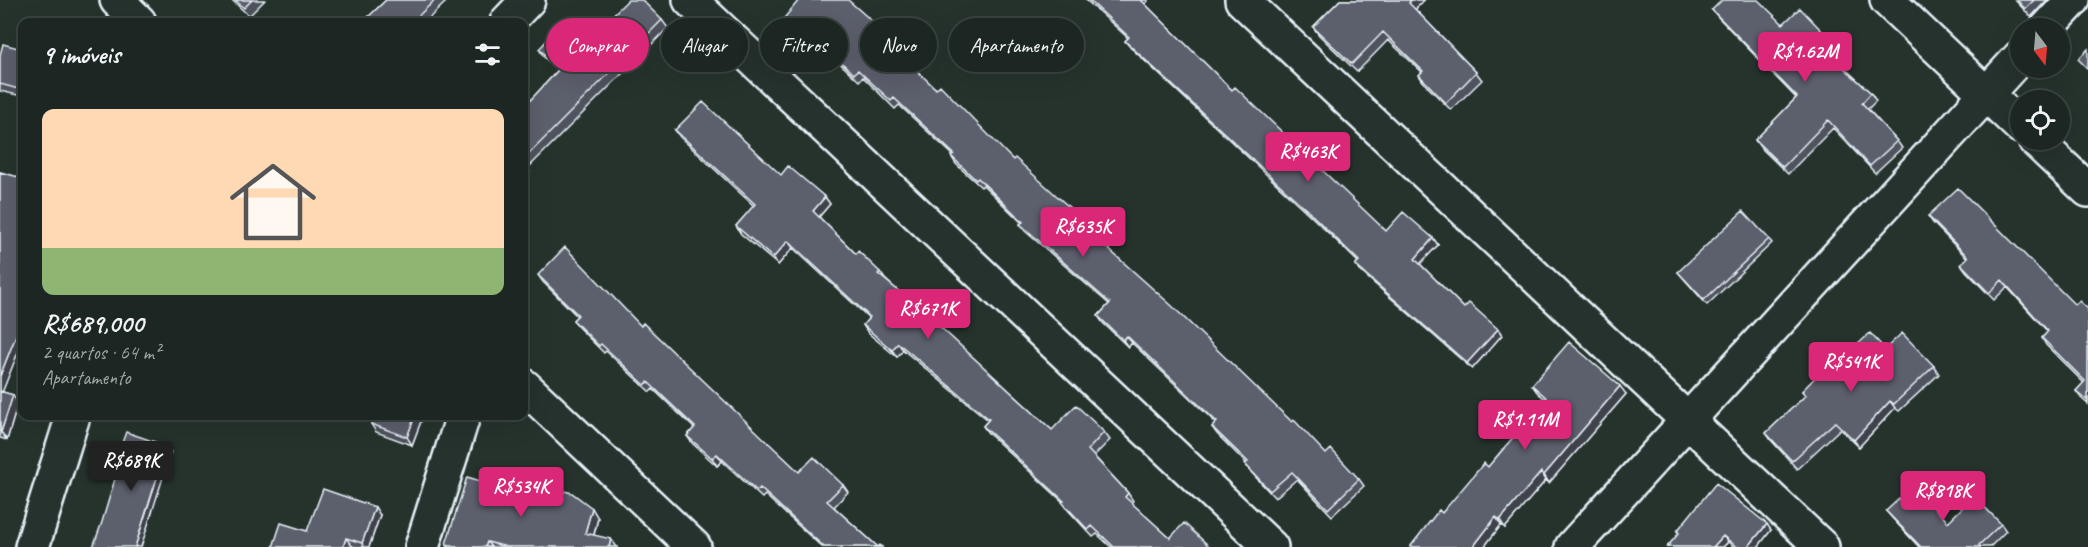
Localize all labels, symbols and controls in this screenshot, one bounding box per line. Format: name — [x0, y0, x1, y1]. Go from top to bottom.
chip: Comprar — [546, 18, 649, 72]
chip: Alugar — [661, 18, 748, 72]
chip: Filtros — [760, 18, 848, 72]
chip: Novo — [860, 18, 937, 72]
chip: Apartamento — [949, 18, 1084, 72]
north arrow — [2010, 18, 2070, 78]
map controls — [2010, 18, 2070, 150]
pin: R$1.62M — [1750, 32, 1860, 83]
text: 9 imóveis — [42, 38, 120, 71]
icon: filters — [471, 38, 504, 71]
text: R$1.62M — [1772, 39, 1838, 64]
button: locate — [2010, 90, 2070, 150]
pin: R$463K — [1259, 132, 1357, 183]
text: R$463K — [1279, 139, 1337, 164]
icon: home — [219, 148, 327, 256]
pin: R$635K — [1034, 207, 1132, 258]
text: R$635K — [1054, 214, 1112, 239]
pin: R$671K — [879, 289, 977, 340]
text: R$671K — [899, 296, 957, 321]
text: R$689,000 — [42, 307, 143, 340]
text: 2 quartos · 64 m² — [42, 340, 160, 365]
pin: R$541K — [1802, 342, 1900, 393]
text: R$541K — [1823, 349, 1879, 374]
text: Apartamento — [42, 365, 131, 390]
pin: R$1.11M — [1470, 400, 1580, 451]
text: R$1.11M — [1492, 407, 1558, 432]
pin: R$689K — [82, 441, 180, 492]
text: R$689K — [102, 448, 160, 473]
pin: R$534K — [472, 467, 570, 518]
pin: R$818K — [1894, 471, 1992, 522]
text: R$534K — [493, 474, 549, 499]
text: R$818K — [1914, 478, 1972, 503]

